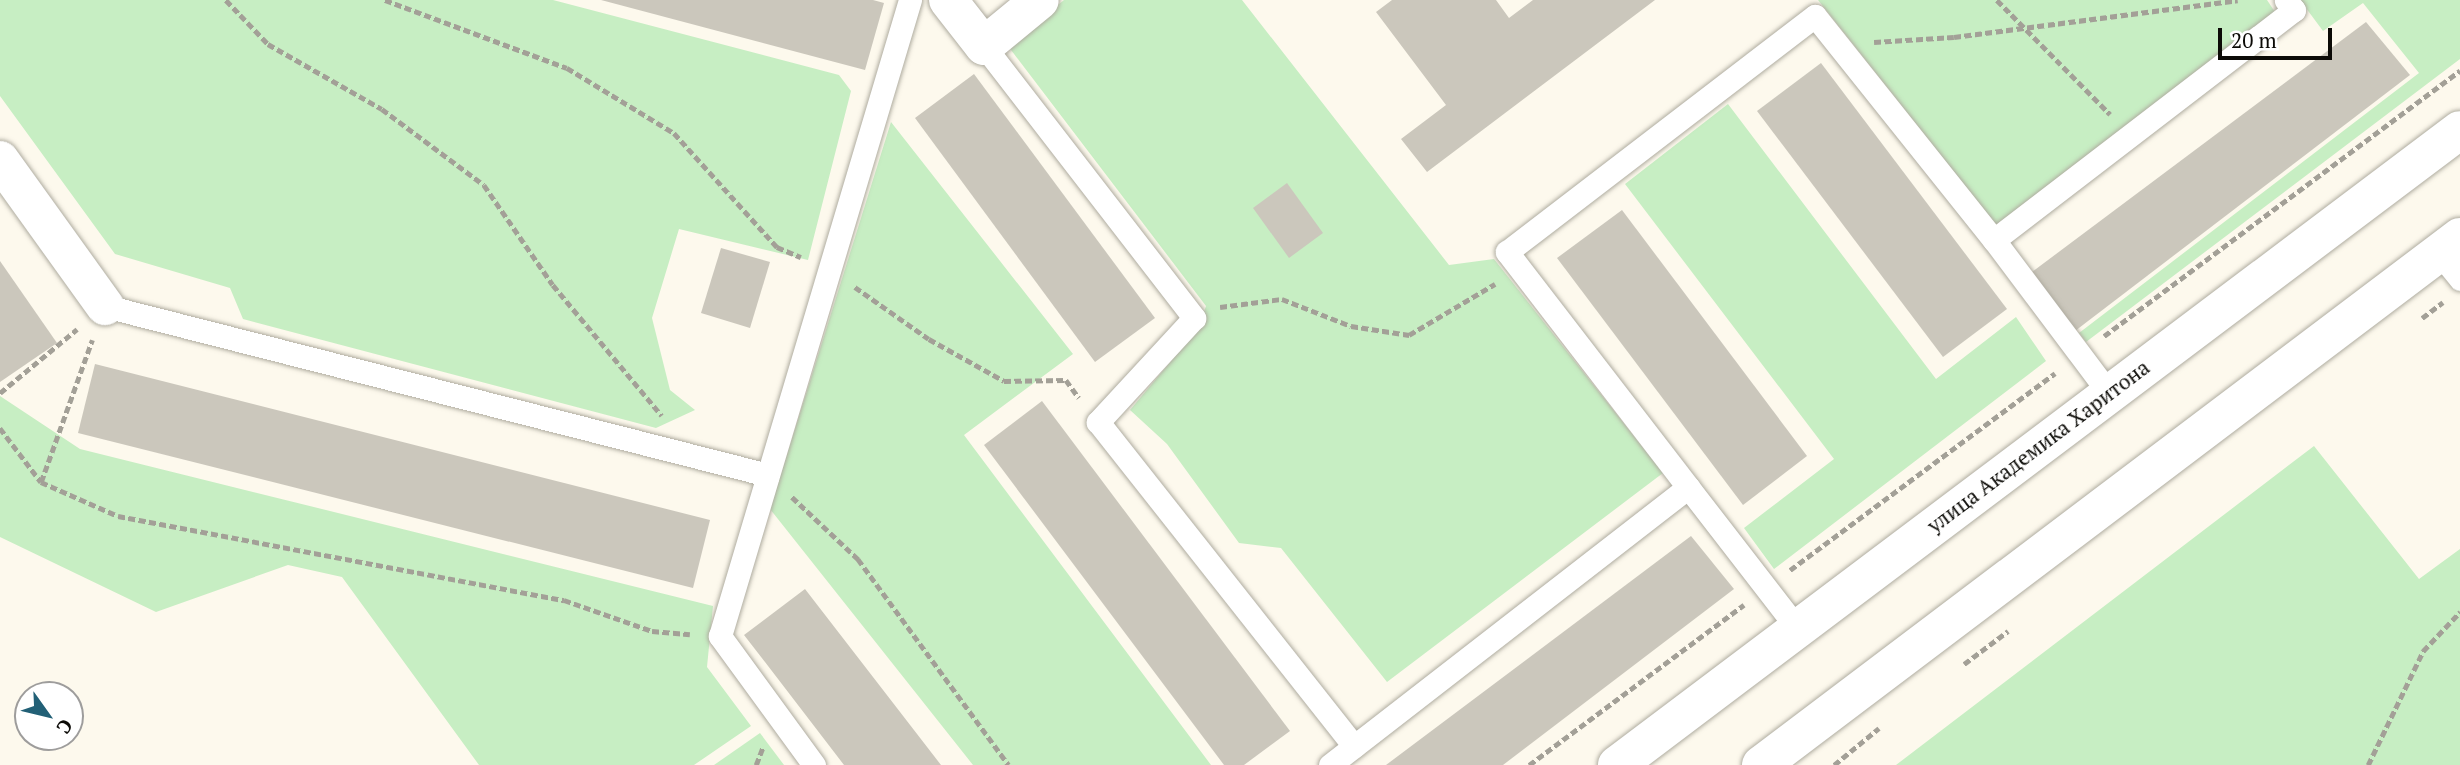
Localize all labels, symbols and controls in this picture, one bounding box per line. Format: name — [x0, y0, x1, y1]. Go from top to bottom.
scale bar — [2222, 14, 2336, 58]
text: 20 m — [2231, 26, 2277, 54]
street label: улица Академика Харитона — [1922, 354, 2154, 538]
north arrow — [14, 681, 84, 751]
text: С — [51, 715, 79, 739]

